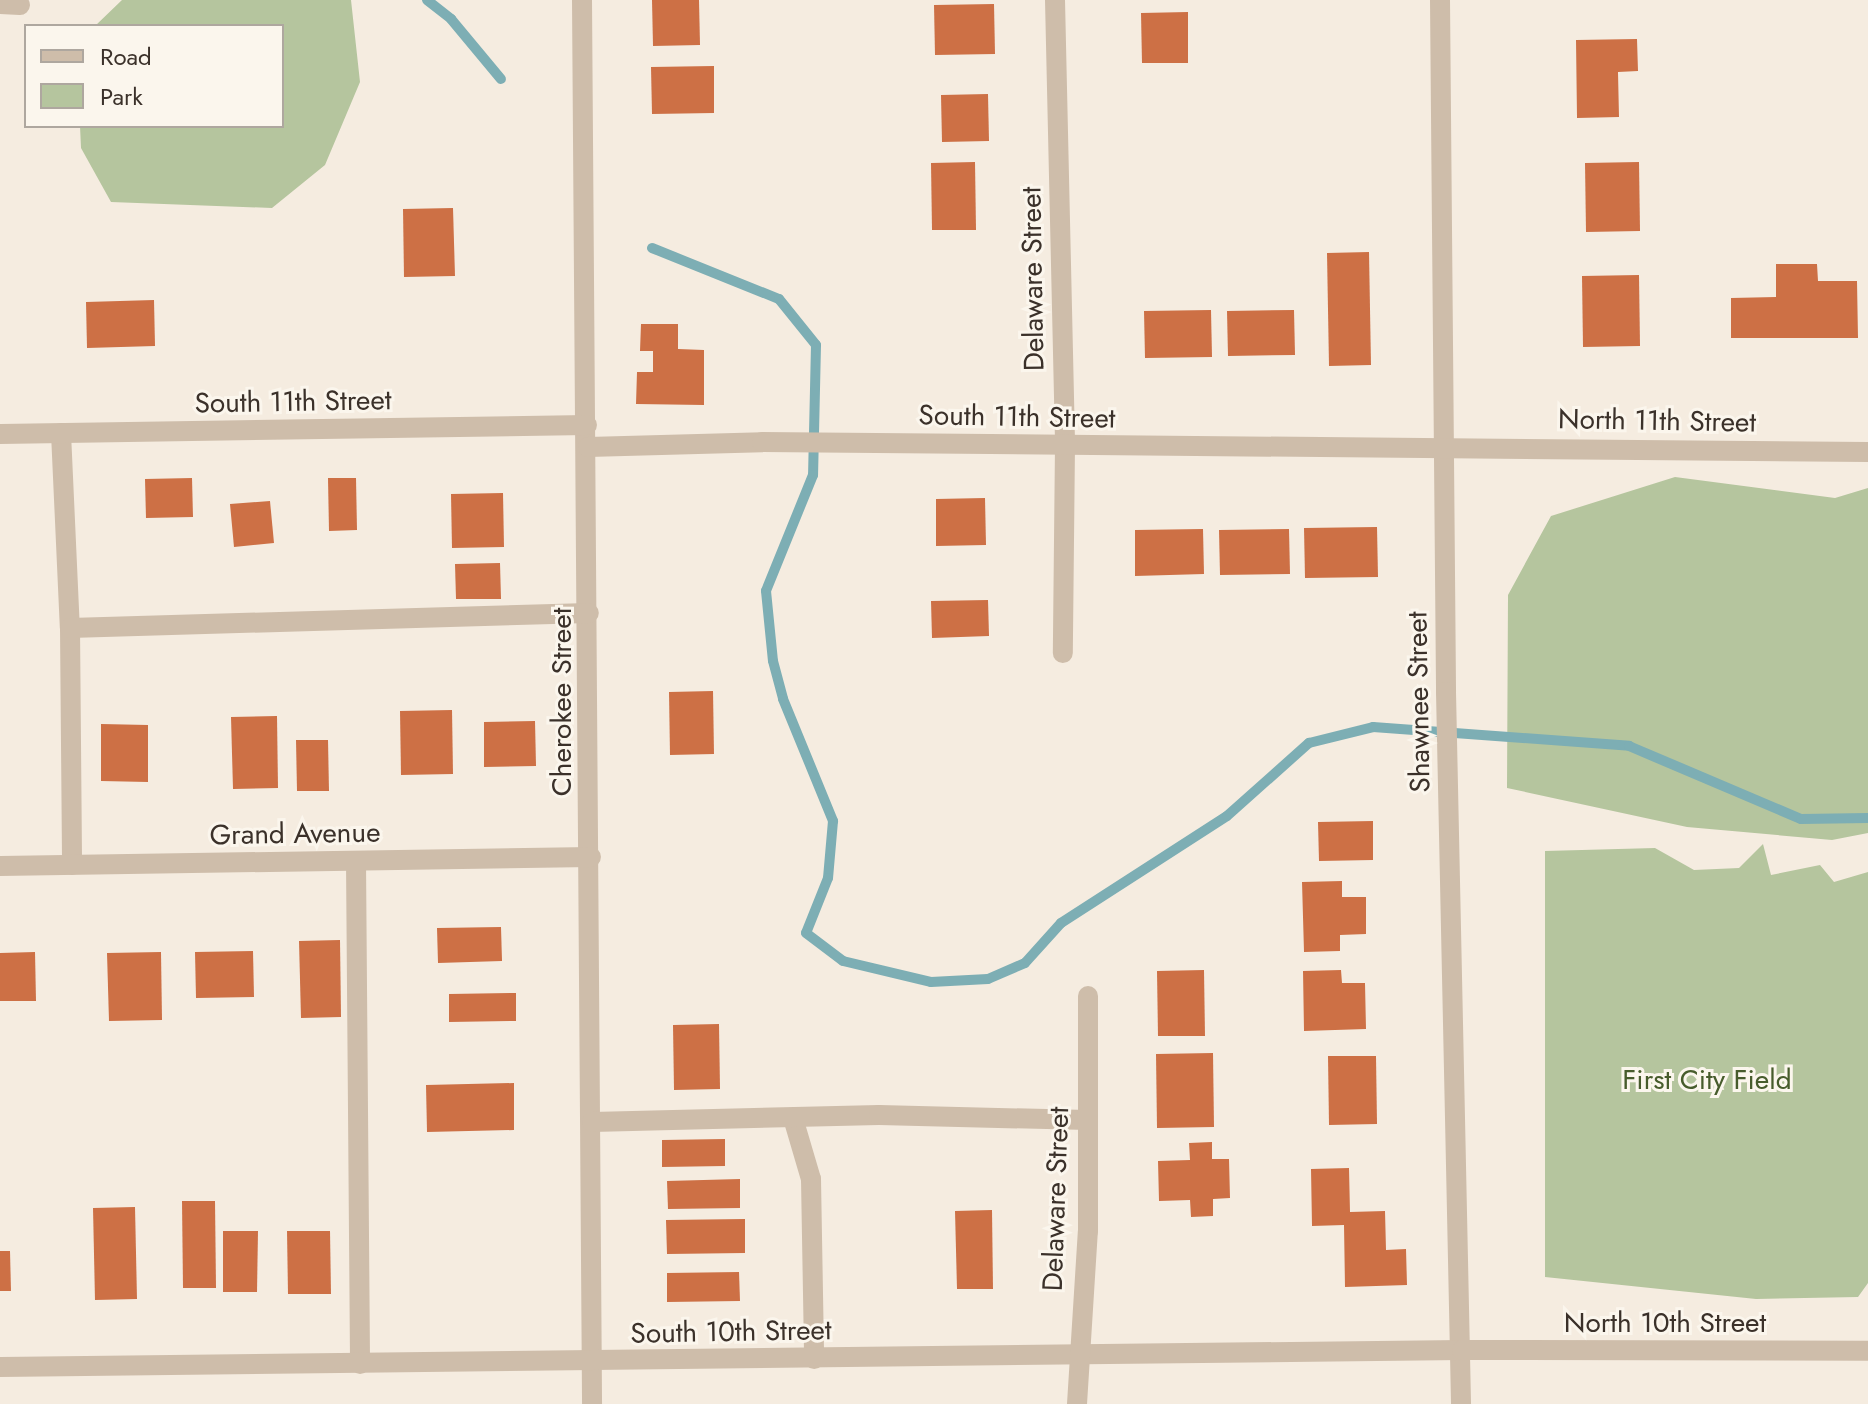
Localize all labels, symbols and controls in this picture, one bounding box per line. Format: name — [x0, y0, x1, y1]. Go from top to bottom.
legend — [24, 24, 284, 128]
text: Road — [100, 39, 152, 74]
text: Park — [100, 79, 143, 114]
street label: Delaware Street — [1015, 186, 1051, 372]
street label: South 11th Street — [194, 383, 392, 421]
street label: South 11th Street — [918, 398, 1116, 436]
street label: North 11th Street — [1558, 402, 1756, 440]
street label: Cherokee Street — [545, 608, 579, 796]
street label: Shawnee Street — [1401, 611, 1437, 793]
street label: Grand Avenue — [209, 816, 381, 852]
park label: First City Field — [1622, 1063, 1792, 1097]
street label: Delaware Street — [1036, 1106, 1076, 1292]
street label: North 10th Street — [1564, 1306, 1766, 1340]
street label: South 10th Street — [630, 1313, 832, 1351]

